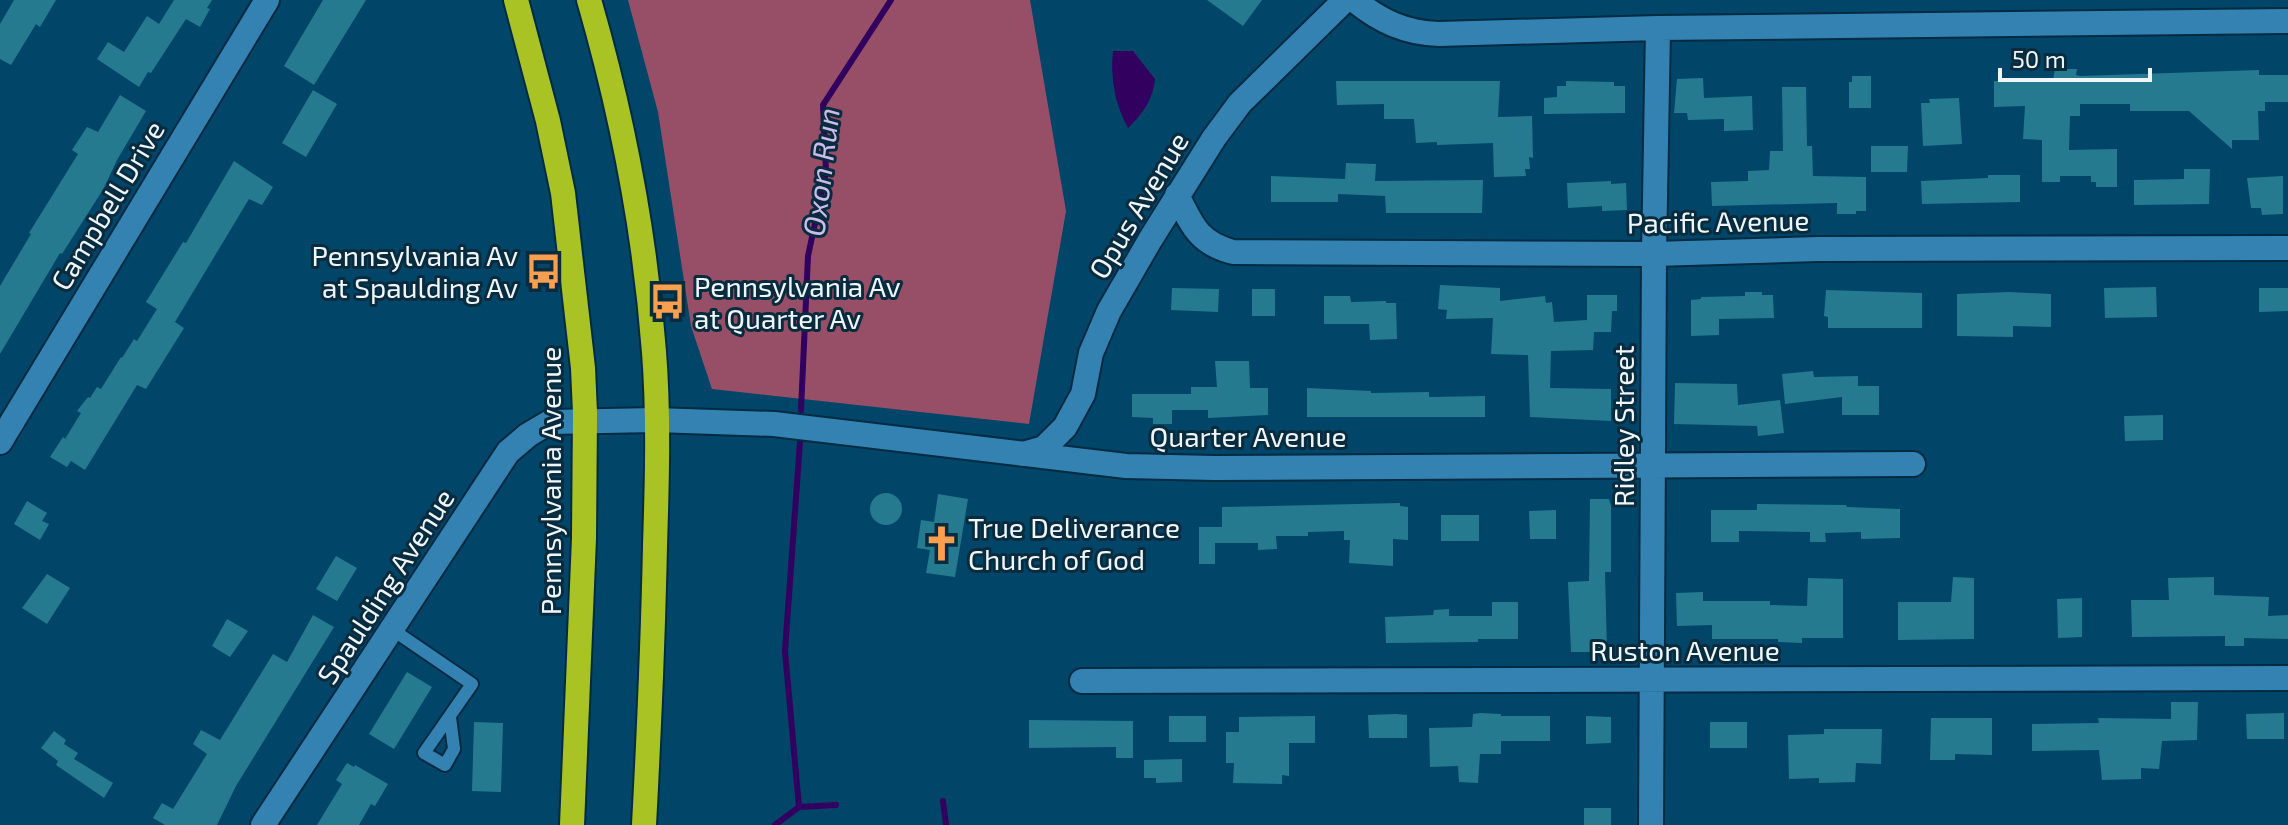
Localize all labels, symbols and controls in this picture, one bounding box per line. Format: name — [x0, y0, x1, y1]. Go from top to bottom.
scale bar — [2000, 32, 2150, 82]
text: 50 m — [2012, 44, 2066, 73]
water label: Oxon Run — [794, 106, 846, 238]
street label: Campbell Drive — [43, 114, 171, 296]
street label: Opus Avenue — [1081, 126, 1195, 284]
street label: Pacific Avenue — [1626, 202, 1810, 240]
place label: Pennsylvania Av at Spaulding Av — [311, 238, 518, 304]
bus stop icon: Pennsylvania Av at Spaulding Av — [525, 252, 563, 290]
place label: Pennsylvania Av at Quarter Av — [694, 269, 901, 335]
bus stop icon: Pennsylvania Av at Quarter Av — [649, 283, 687, 321]
street label: Ridley Street — [1606, 345, 1640, 507]
street label: Pennsylvania Avenue — [533, 347, 567, 615]
street label: Quarter Avenue — [1149, 419, 1347, 453]
street label: Spaulding Avenue — [309, 482, 461, 690]
place label: True Deliverance Church of God — [968, 510, 1180, 576]
church icon: True Deliverance Church of God — [923, 524, 961, 562]
street label: Ruston Avenue — [1590, 633, 1780, 667]

